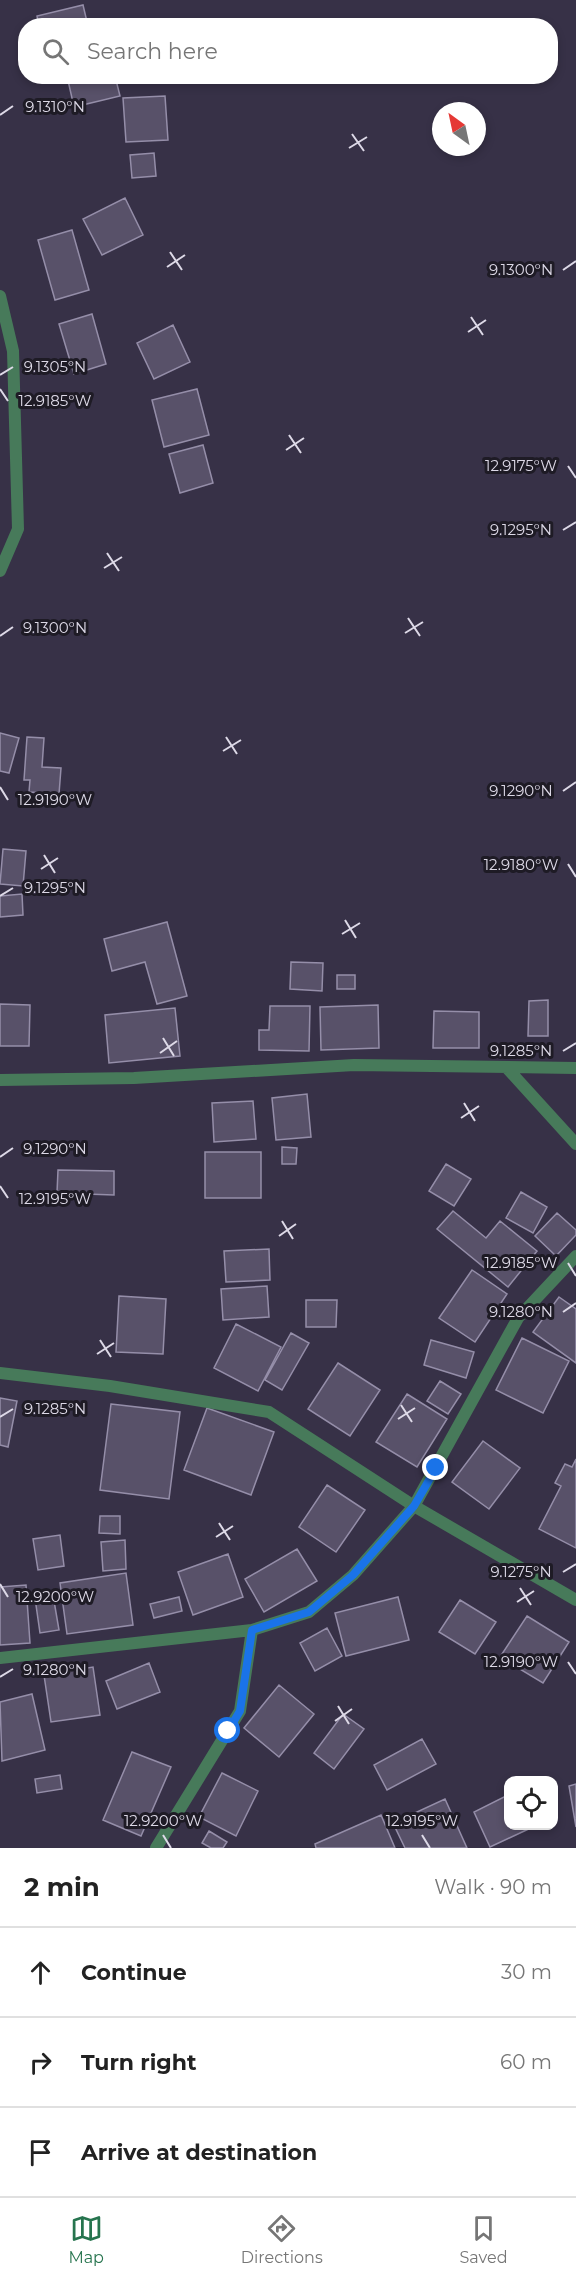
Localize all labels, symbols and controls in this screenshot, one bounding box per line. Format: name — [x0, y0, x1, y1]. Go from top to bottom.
search box — [18, 18, 558, 84]
icon: search — [39, 35, 72, 68]
text: Search here — [87, 38, 218, 65]
text: 9.1310°N — [25, 97, 85, 116]
north arrow — [432, 102, 486, 156]
text: 9.1300°N — [489, 260, 553, 279]
text: 9.1305°N — [24, 357, 86, 376]
text: 12.9185°W — [18, 391, 92, 410]
text: 12.9175°W — [485, 456, 557, 475]
text: 9.1295°N — [490, 520, 552, 539]
text: 9.1300°N — [23, 618, 87, 637]
text: 9.1290°N — [489, 781, 553, 800]
text: 12.9190°W — [18, 790, 92, 809]
text: 12.9180°W — [484, 855, 559, 874]
text: 9.1295°N — [24, 878, 86, 897]
text: 9.1285°N — [490, 1041, 552, 1060]
text: 9.1290°N — [23, 1139, 87, 1158]
text: 12.9195°W — [19, 1189, 92, 1208]
text: 12.9185°W — [484, 1253, 558, 1272]
text: 9.1280°N — [489, 1302, 553, 1321]
text: 9.1285°N — [24, 1399, 86, 1418]
route end — [422, 1454, 448, 1480]
text: 9.1275°N — [490, 1562, 552, 1581]
text: 12.9200°W — [16, 1587, 94, 1606]
text: 12.9190°W — [484, 1652, 558, 1671]
text: 9.1280°N — [23, 1660, 87, 1679]
route start — [214, 1717, 240, 1743]
map controls — [504, 1776, 558, 1830]
button: locate — [504, 1776, 558, 1830]
text: 12.9200°W — [124, 1811, 202, 1830]
text: 12.9195°W — [386, 1811, 459, 1830]
text: 2 min — [24, 1871, 100, 1903]
text: Walk · 90 m — [434, 1875, 552, 1899]
icon: ahead — [24, 1956, 57, 1989]
text: Continue — [81, 1959, 187, 1986]
text: 30 m — [501, 1960, 552, 1984]
icon: right — [24, 2046, 57, 2079]
text: Turn right — [81, 2049, 196, 2076]
text: 60 m — [500, 2050, 552, 2074]
icon: arrive — [24, 2136, 57, 2169]
text: Arrive at destination — [81, 2139, 317, 2166]
tab: Map — [68, 2212, 104, 2267]
tab: Directions — [241, 2212, 323, 2267]
tab: Saved — [460, 2212, 508, 2267]

